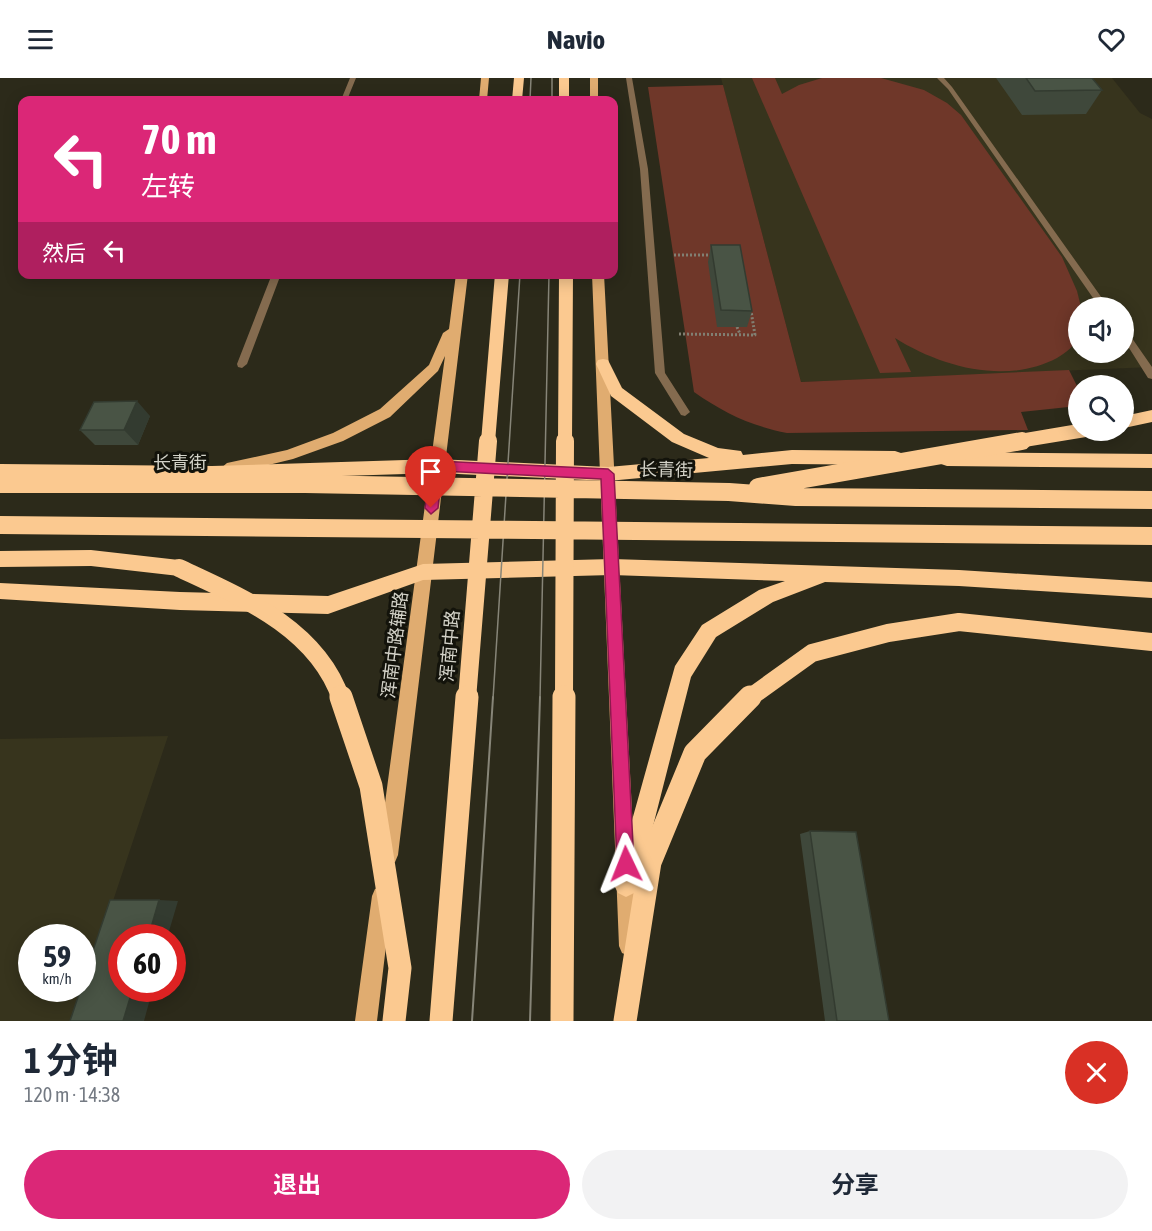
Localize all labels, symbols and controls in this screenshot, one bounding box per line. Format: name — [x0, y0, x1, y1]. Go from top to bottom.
icon: menu — [24, 23, 57, 56]
icon: heart — [1095, 23, 1128, 56]
text: Navio — [547, 24, 605, 55]
text: 70 m — [141, 115, 216, 163]
icon: left — [42, 120, 120, 198]
text: 左转 — [141, 171, 195, 202]
icon: left — [98, 234, 131, 267]
text: 然后 — [42, 240, 86, 266]
map controls — [1068, 297, 1134, 441]
button: sound — [1068, 297, 1134, 363]
button: search — [1068, 375, 1134, 441]
pin — [405, 446, 456, 508]
street label: 长青街 — [153, 452, 207, 473]
icon: arrive — [414, 455, 447, 488]
street label: 长青街 — [639, 459, 693, 480]
street label: 浑南中路辅路 — [378, 590, 412, 700]
street label: 浑南中路 — [436, 609, 463, 683]
position arrow — [594, 832, 658, 896]
speed limit sign: 60 — [108, 924, 186, 1002]
text: 59 — [43, 939, 71, 973]
text: km/h — [42, 970, 72, 987]
text: 1 分钟 — [24, 1039, 118, 1081]
button: close — [1065, 1041, 1128, 1104]
text: 120 m · 14:38 — [24, 1083, 120, 1106]
button: 退出 — [24, 1150, 570, 1219]
button: 分享 — [582, 1150, 1128, 1219]

